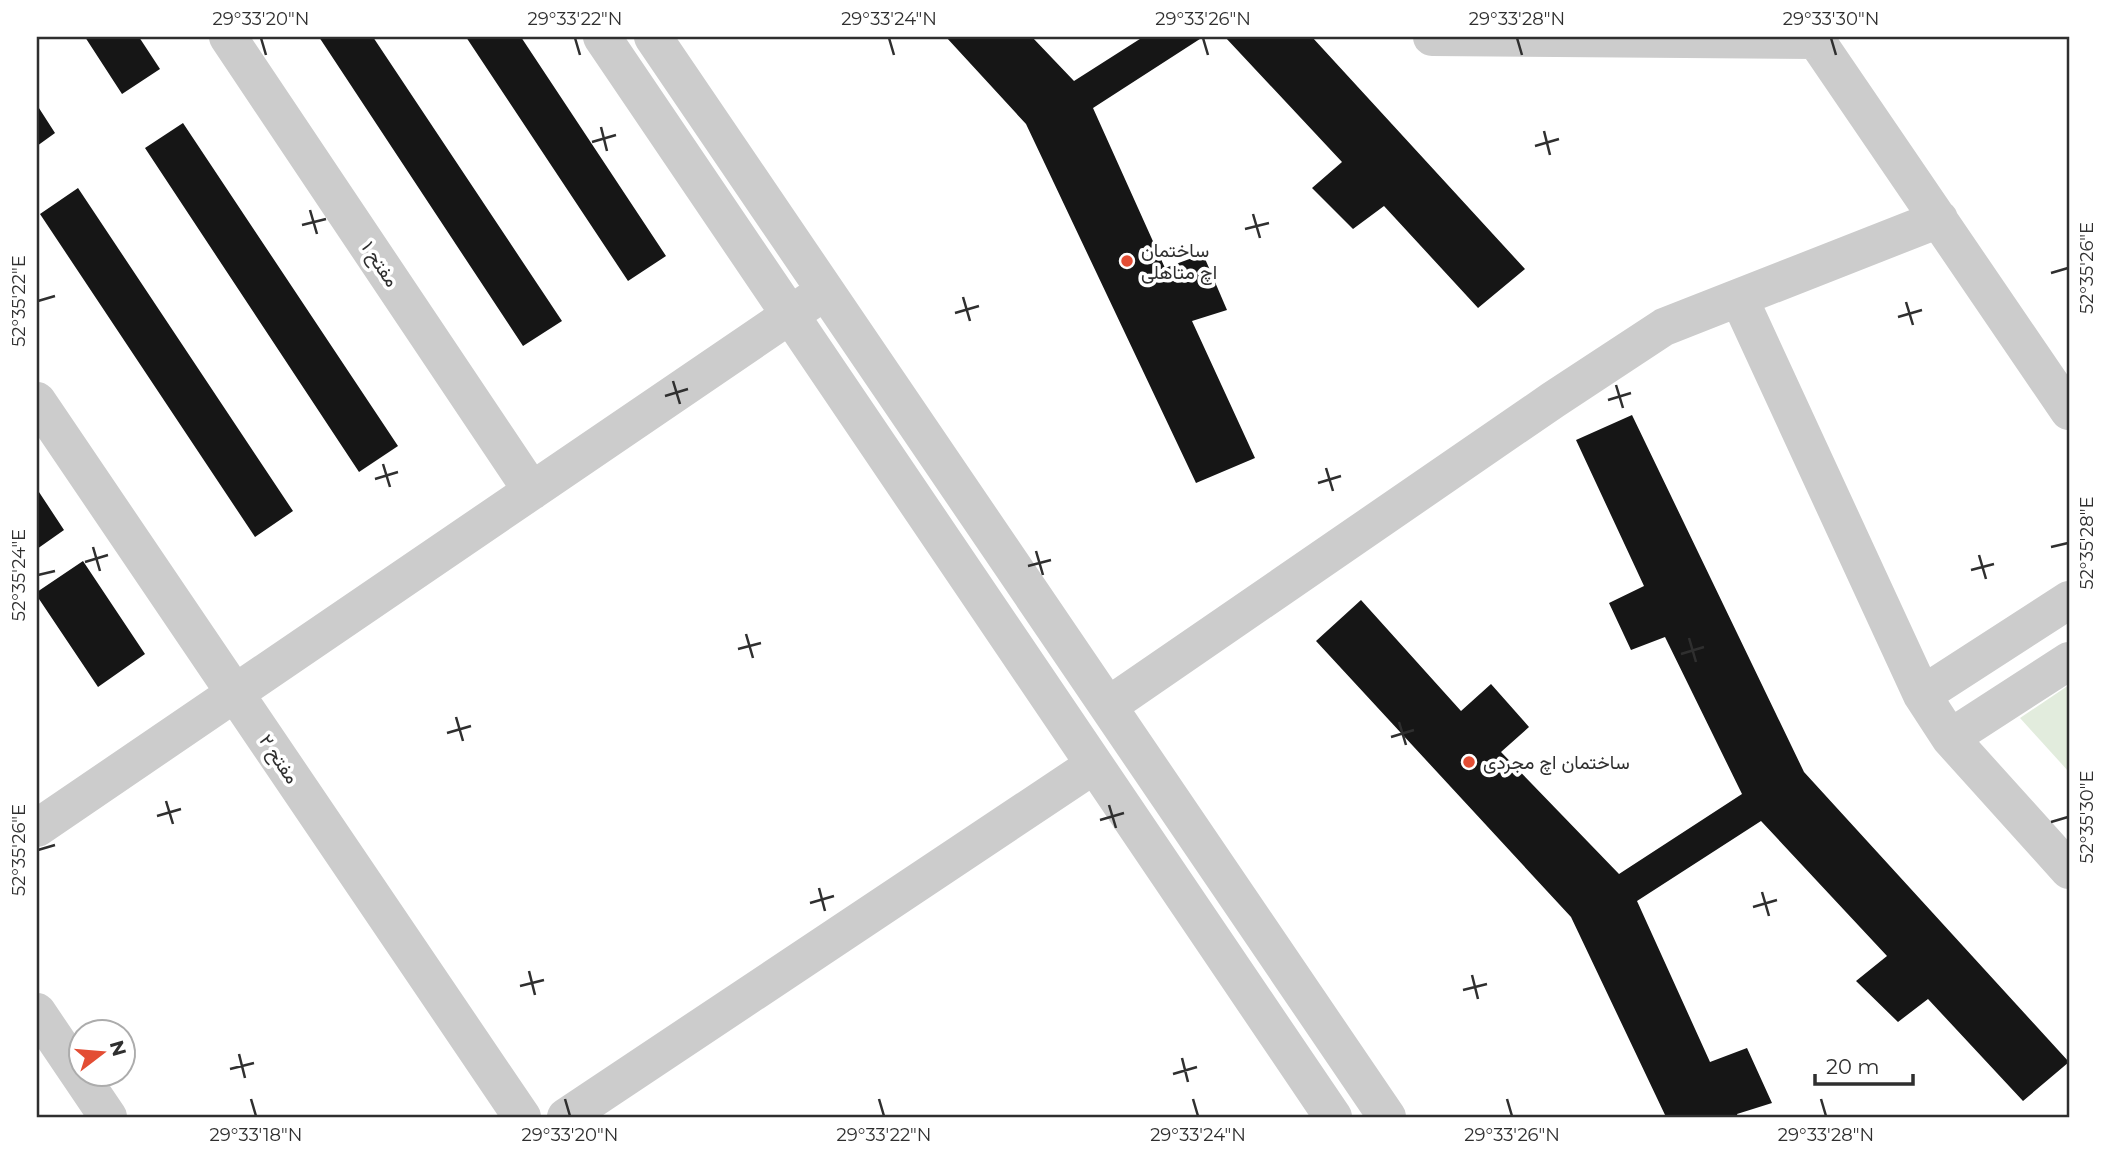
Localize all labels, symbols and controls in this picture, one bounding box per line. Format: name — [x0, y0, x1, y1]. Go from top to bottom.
text: 29°33'20"N — [213, 8, 309, 30]
text: 29°33'22"N — [528, 8, 622, 30]
text: 29°33'24"N — [841, 8, 937, 30]
text: 29°33'26"N — [1155, 8, 1251, 30]
text: 29°33'28"N — [1469, 8, 1565, 30]
text: 29°33'30"N — [1783, 8, 1879, 30]
text: 52°35'26"E — [2076, 222, 2098, 314]
street label: مفتح ۱ — [355, 237, 403, 292]
place label: ساختمان اچ متاهلی — [1141, 239, 1217, 285]
marker: ساختمان اچ متاهلی — [1119, 253, 1135, 269]
text: 52°35'22"E — [8, 255, 30, 347]
text: 52°35'28"E — [2076, 497, 2098, 589]
text: 52°35'24"E — [8, 529, 30, 621]
street label: مفتح ۲ — [253, 730, 304, 789]
place label: ساختمان اچ مجردی — [1483, 751, 1630, 775]
marker: ساختمان اچ مجردی — [1461, 754, 1477, 770]
text: 52°35'30"E — [2076, 770, 2098, 864]
text: 52°35'26"E — [8, 804, 30, 896]
north arrow — [66, 1018, 136, 1088]
text: N — [105, 1038, 131, 1059]
scale bar — [1815, 1042, 1913, 1086]
text: 20 m — [1826, 1054, 1880, 1079]
text: 29°33'18"N — [210, 1124, 302, 1146]
text: 29°33'20"N — [522, 1124, 618, 1146]
text: 29°33'22"N — [837, 1124, 931, 1146]
text: 29°33'24"N — [1150, 1124, 1246, 1146]
text: 29°33'26"N — [1464, 1124, 1560, 1146]
text: 29°33'28"N — [1778, 1124, 1874, 1146]

